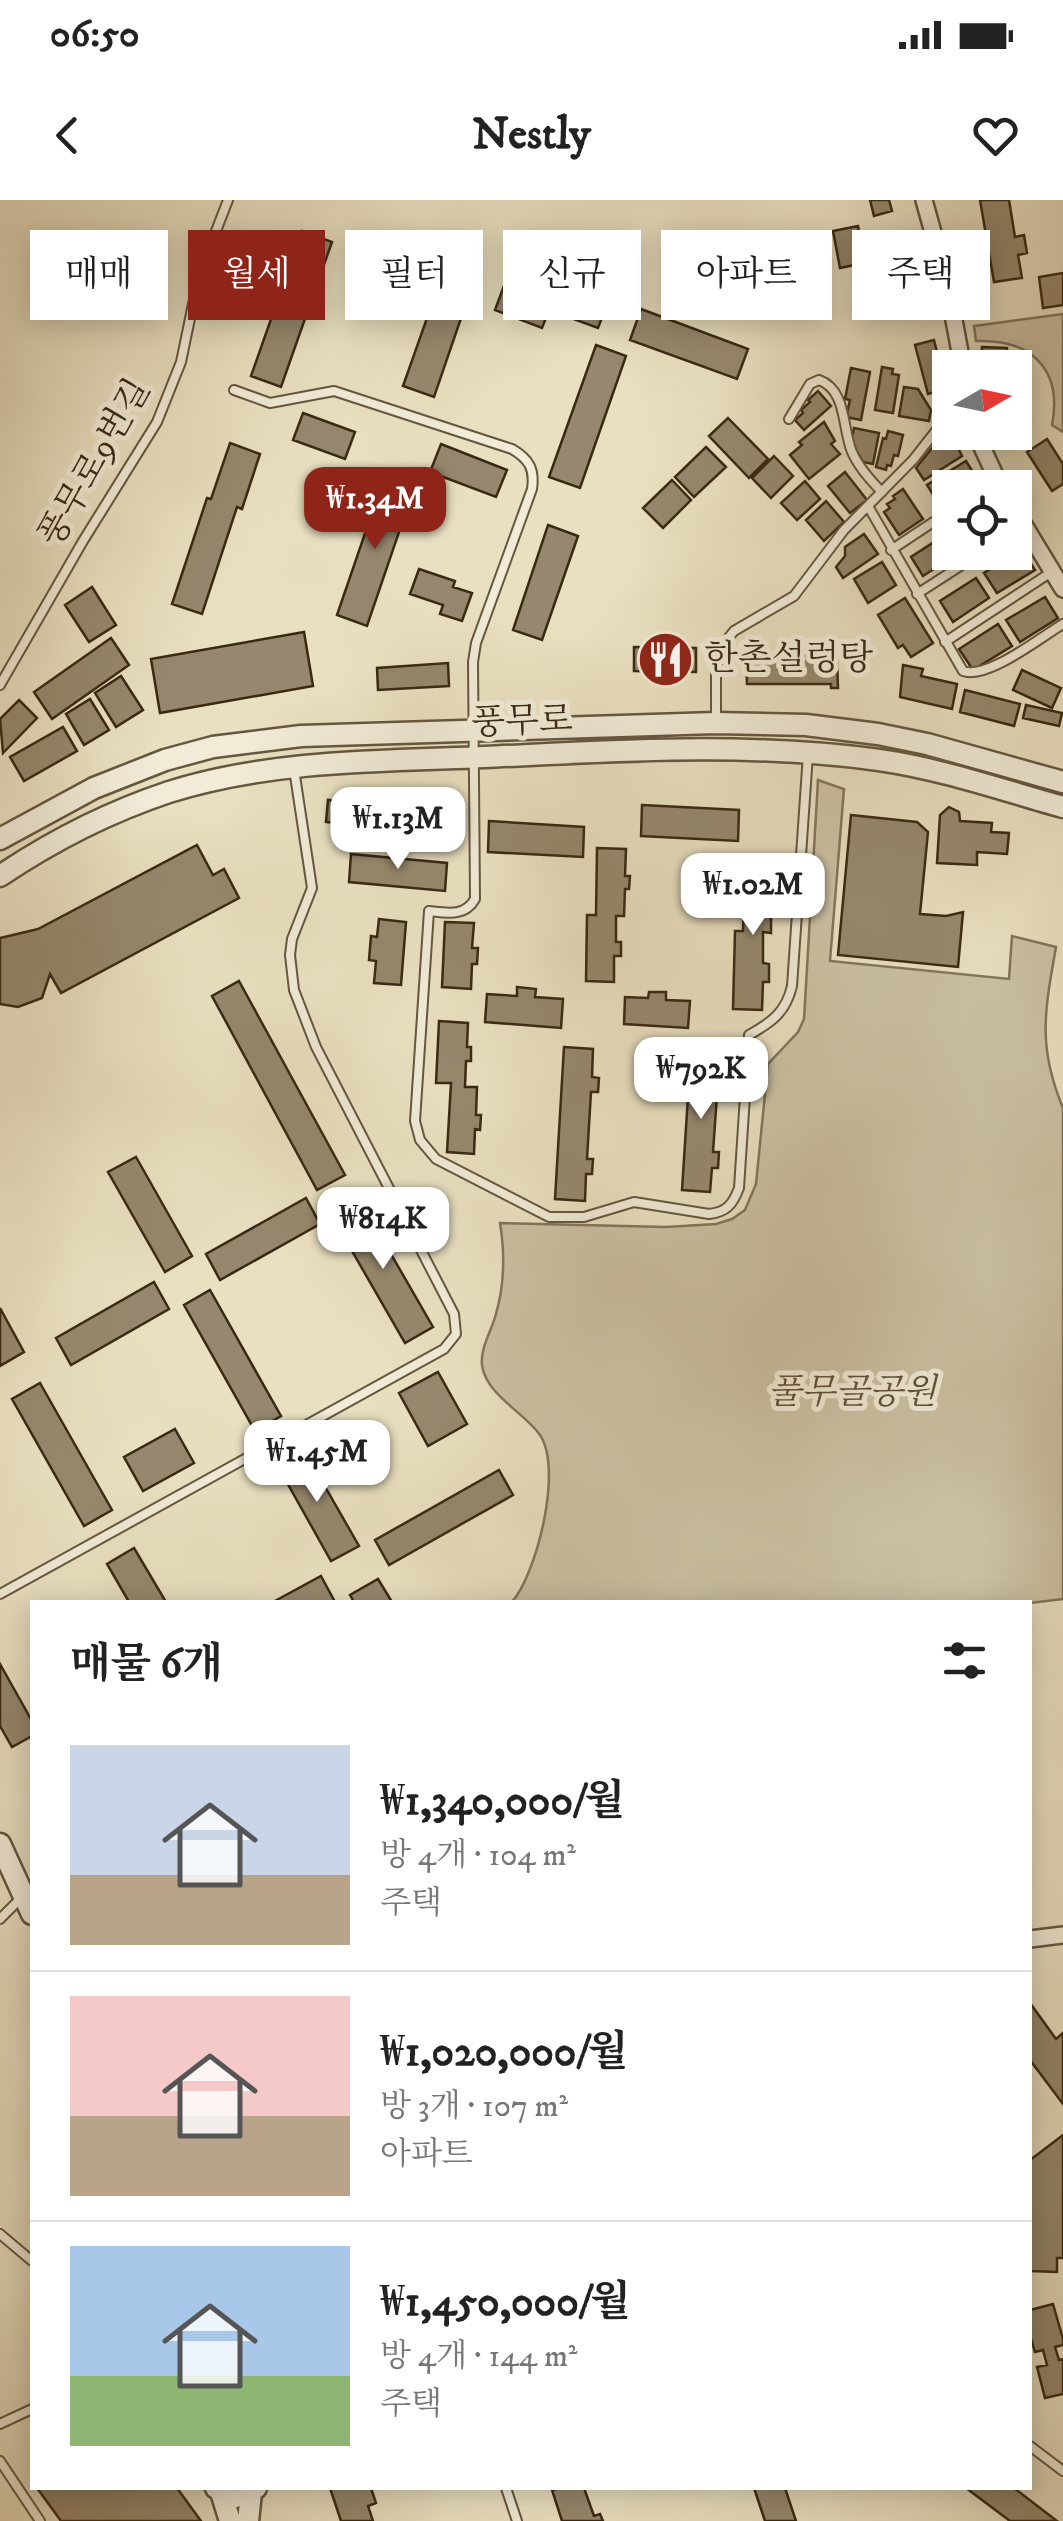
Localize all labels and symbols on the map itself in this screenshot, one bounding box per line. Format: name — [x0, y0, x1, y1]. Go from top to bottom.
north arrow — [932, 350, 1032, 450]
street label: 풍무로9번길 — [29, 371, 161, 555]
pin: ₩1.34M — [294, 467, 456, 552]
restaurant icon: 한촌설렁탕 — [635, 629, 695, 689]
place label: 한촌설렁탕 — [704, 637, 873, 681]
street label: 풍무로 — [471, 698, 573, 746]
pin: ₩1.13M — [317, 787, 479, 872]
pin: ₩1.02M — [672, 853, 834, 938]
pin: ₩792K — [631, 1037, 771, 1122]
pin: ₩814K — [313, 1187, 453, 1272]
park label: 풀무골공원 — [767, 1371, 939, 1415]
pin: ₩1.45M — [236, 1420, 398, 1505]

